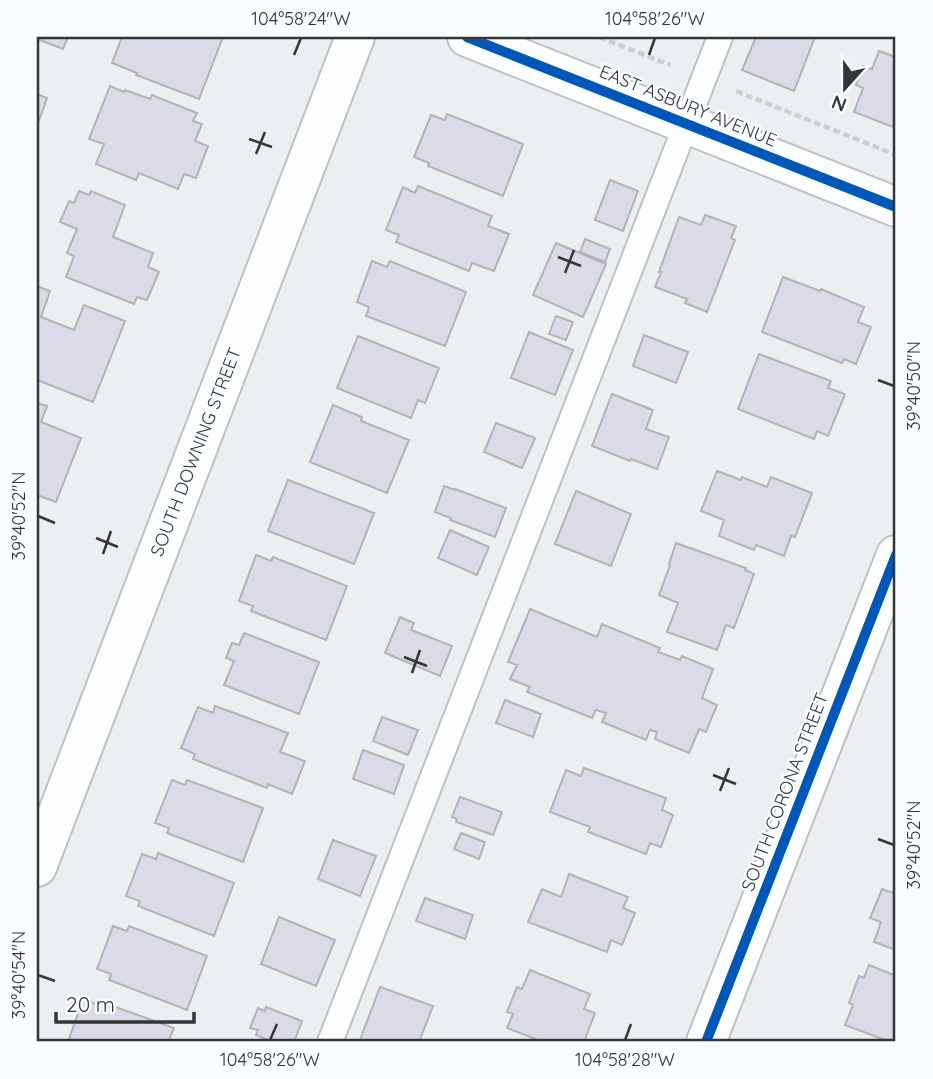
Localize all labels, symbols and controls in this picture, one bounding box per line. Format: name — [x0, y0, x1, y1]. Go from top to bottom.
text: 104°58'24"W — [251, 7, 351, 30]
text: 104°58'26"W — [605, 7, 705, 30]
north arrow — [810, 52, 880, 122]
street label: EAST ASBURY AVENUE — [596, 59, 780, 152]
text: N — [828, 90, 850, 118]
text: 39°40'50"N — [902, 341, 925, 431]
street label: SOUTH DOWNING STREET — [145, 344, 246, 560]
text: 39°40'52"N — [7, 472, 30, 560]
street label: SOUTH CORONA STREET — [736, 689, 833, 894]
text: 39°40'52"N — [902, 801, 925, 889]
text: 39°40'54"N — [7, 931, 30, 1019]
scale bar — [56, 981, 194, 1025]
text: 20 m — [66, 991, 115, 1017]
text: 104°58'26"W — [220, 1048, 320, 1071]
text: 104°58'28"W — [575, 1048, 675, 1071]

